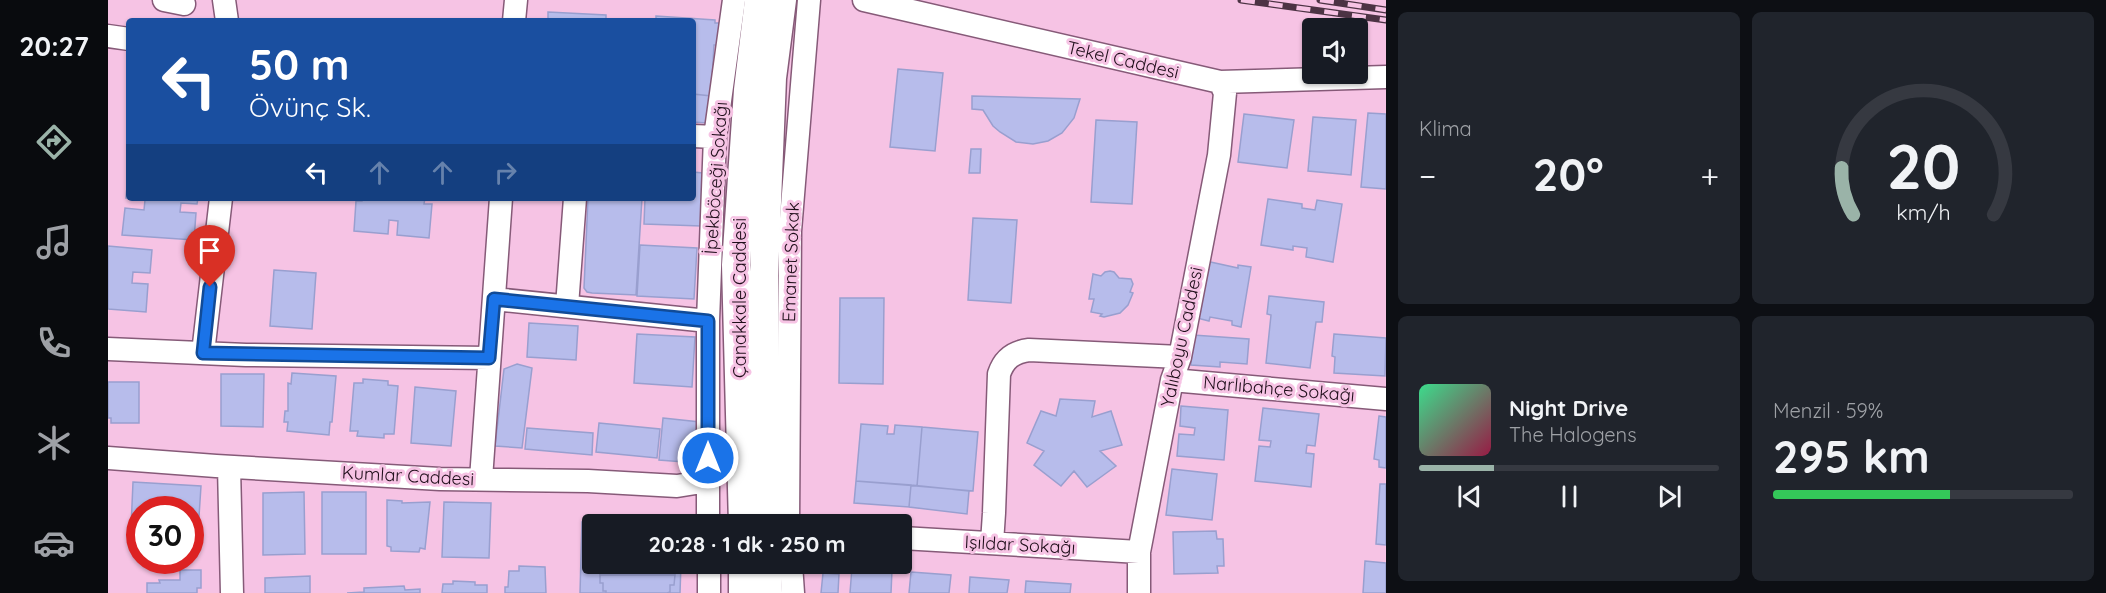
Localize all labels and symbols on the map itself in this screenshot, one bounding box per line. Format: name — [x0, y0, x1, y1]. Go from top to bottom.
street label: Tekel Caddesi — [1065, 35, 1181, 84]
street label: İpekböceği Sokağı — [699, 101, 732, 255]
street label: Emanet Sokak — [777, 202, 804, 322]
street label: Çanakkale Caddesi — [728, 218, 751, 378]
pin — [184, 225, 235, 287]
street label: Yalıboyu Caddesi — [1155, 265, 1208, 409]
street label: Narlıbahçe Sokağı — [1202, 370, 1356, 407]
position arrow — [676, 426, 740, 490]
street label: Kumlar Caddesi — [341, 461, 475, 490]
speed limit sign: 30 — [126, 496, 204, 574]
street label: Işıldar Sokağı — [964, 530, 1076, 559]

